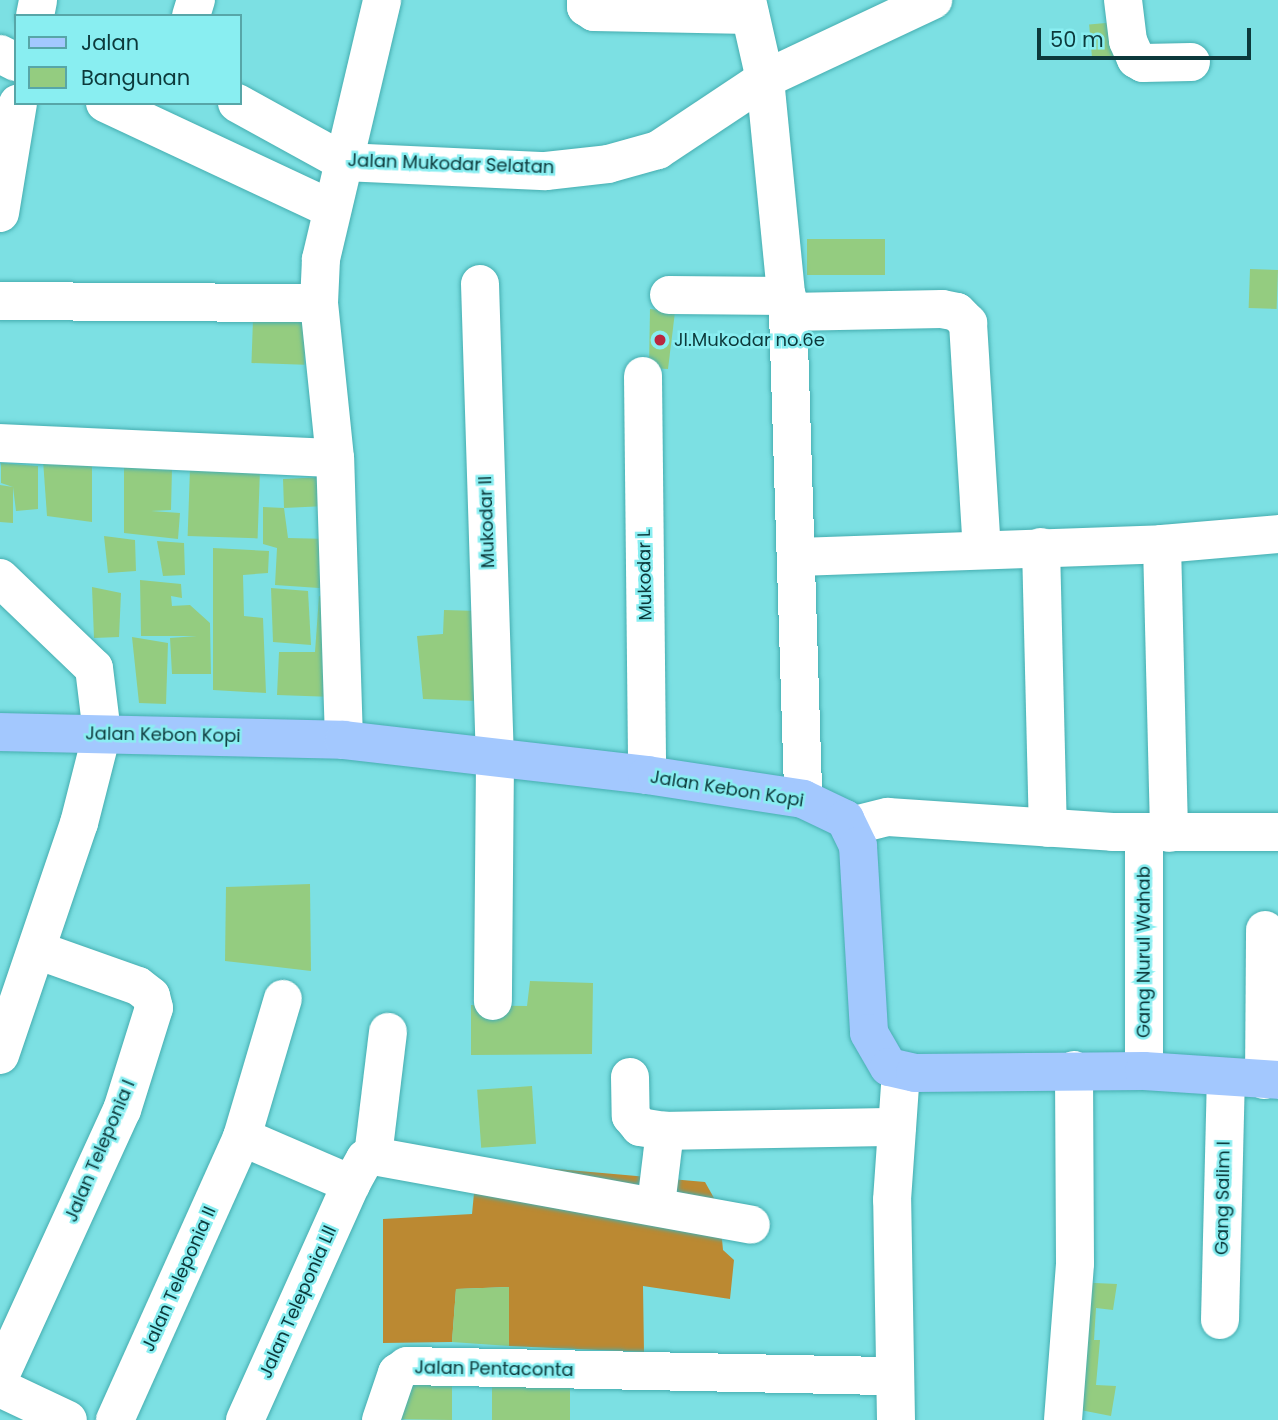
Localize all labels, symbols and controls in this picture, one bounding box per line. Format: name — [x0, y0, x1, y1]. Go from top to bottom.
legend — [14, 14, 242, 105]
scale bar — [1040, 14, 1254, 58]
text: 50 m — [1050, 25, 1104, 54]
text: Jalan — [81, 28, 139, 57]
text: Bangunan — [81, 63, 190, 92]
street label: Jalan Mukodar Selatan — [347, 150, 555, 178]
place label: Jl.Mukodar no.6e — [674, 329, 825, 351]
marker: Jl.Mukodar no.6e — [652, 332, 668, 348]
street label: Mukodar II — [475, 475, 499, 569]
street label: Mukodar L — [633, 529, 657, 621]
street label: Jalan Kebon Kopi — [85, 723, 241, 747]
street label: Jalan Kebon Kopi — [649, 766, 805, 812]
street label: Gang Nurul Wahab — [1133, 866, 1155, 1038]
street label: Jalan Teleponia I — [60, 1077, 140, 1225]
street label: Gang Salim I — [1211, 1141, 1235, 1255]
street label: Jalan Teleponia II — [137, 1203, 221, 1355]
street label: Jalan Teleponia Lll — [255, 1223, 341, 1381]
street label: Jalan Pentaconta — [414, 1357, 574, 1381]

